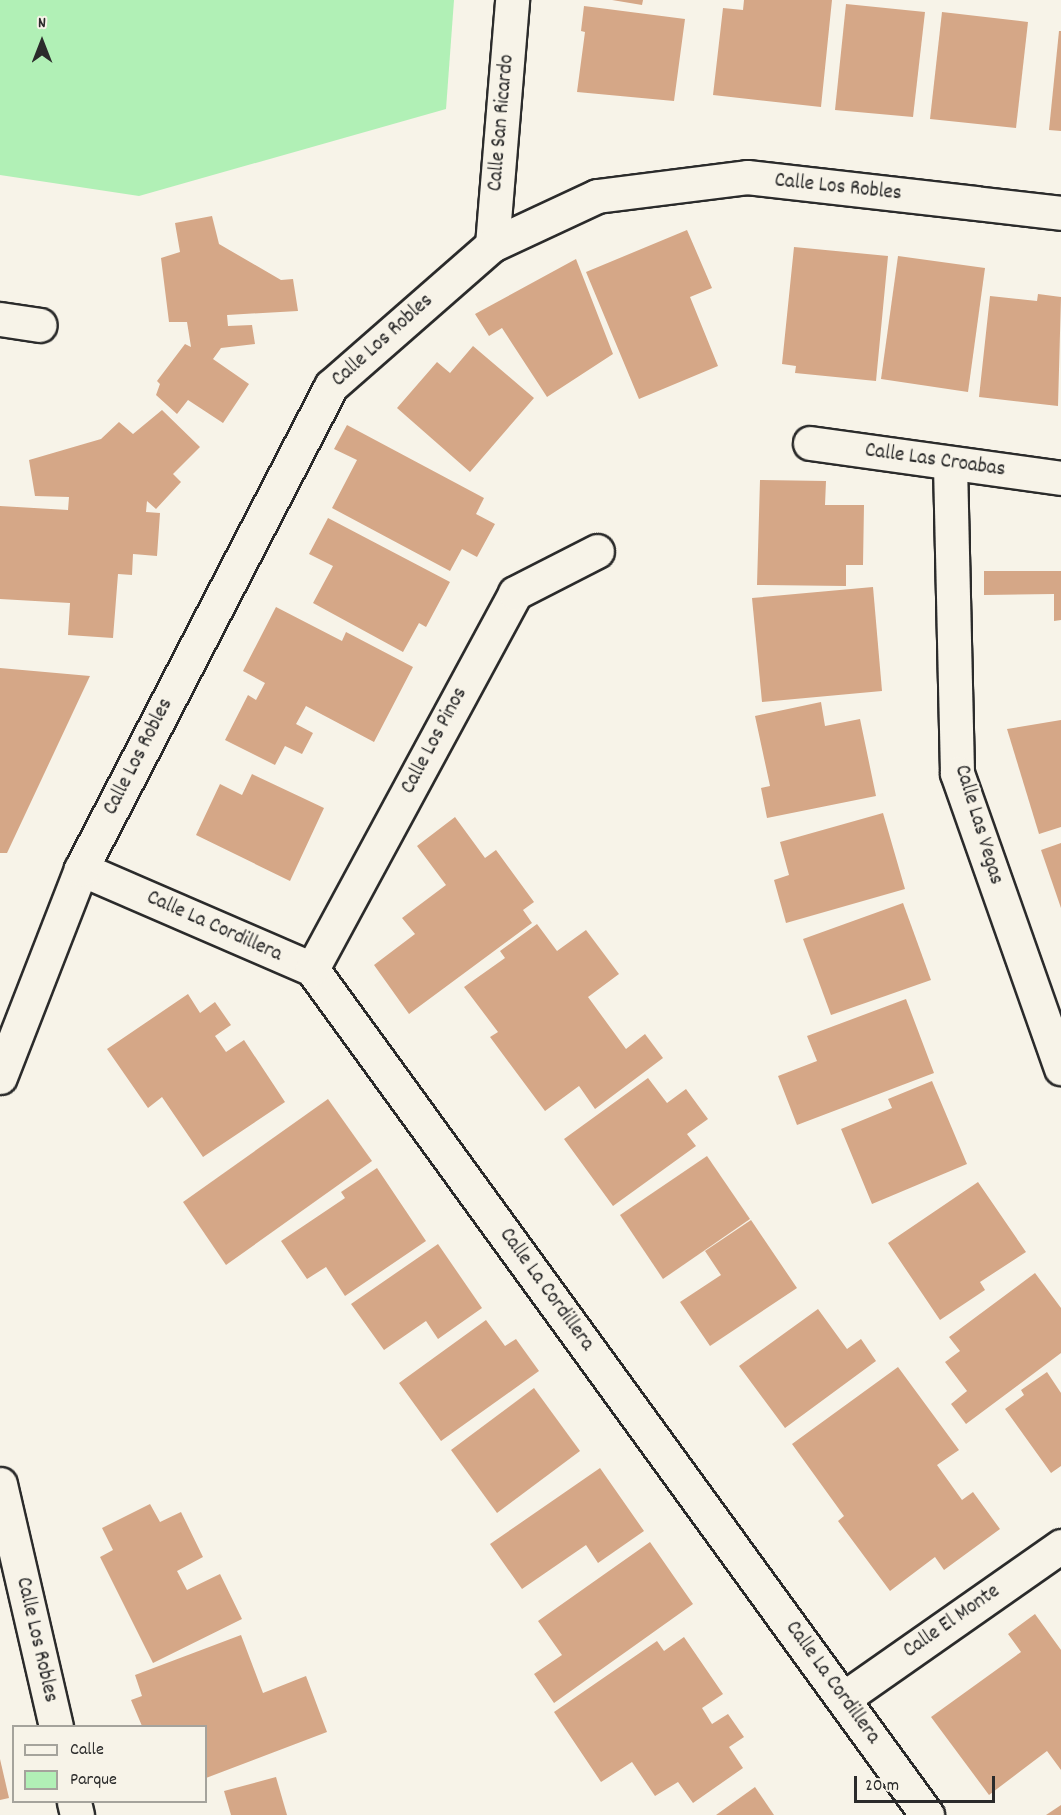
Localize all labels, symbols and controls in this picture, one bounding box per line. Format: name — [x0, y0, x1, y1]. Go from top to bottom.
north arrow — [12, 12, 72, 72]
text: N — [38, 12, 46, 35]
street label: Calle San Ricardo — [483, 54, 521, 192]
street label: Calle Los Robles — [773, 169, 903, 207]
street label: Calle Los Robles — [327, 289, 439, 393]
street label: Calle Las Croabas — [863, 439, 1007, 483]
street label: Calle Los Pinos — [396, 683, 474, 799]
street label: Calle Los Robles — [99, 694, 179, 820]
street label: Calle Las Vegas — [948, 762, 1008, 888]
street label: Calle La Cordillera — [142, 886, 286, 968]
street label: Calle La Cordillera — [493, 1224, 599, 1356]
street label: Calle Los Robles — [9, 1575, 63, 1705]
street label: Calle El Monte — [899, 1580, 1005, 1664]
street label: Calle La Cordillera — [779, 1617, 885, 1749]
legend — [12, 1725, 207, 1803]
text: Calle — [70, 1738, 104, 1763]
scale bar — [857, 1764, 998, 1802]
text: Parque — [70, 1768, 117, 1793]
text: 20 m — [865, 1774, 899, 1799]

